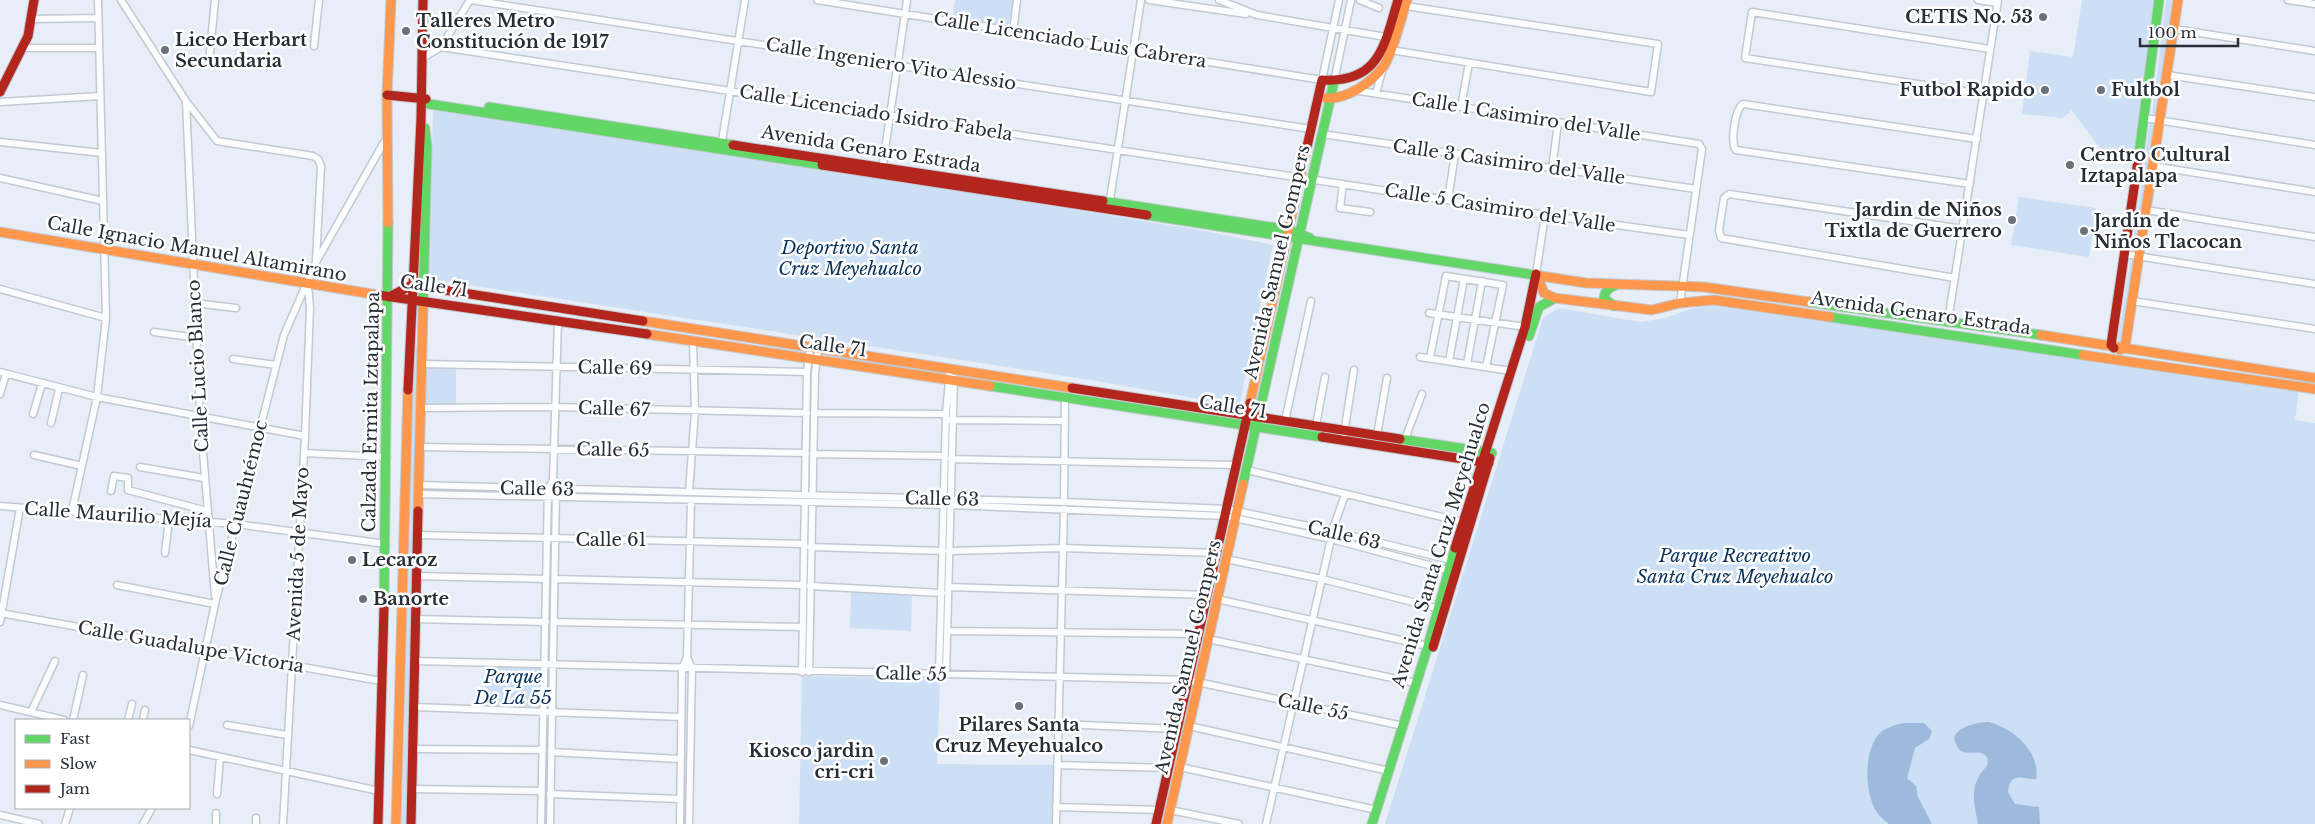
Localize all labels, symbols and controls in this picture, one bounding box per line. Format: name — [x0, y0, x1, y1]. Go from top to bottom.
place label: CETIS No. 53 — [1905, 6, 2033, 28]
street label: Calle Licenciado Luis Cabrera — [932, 8, 1208, 72]
place label: Talleres Metro Constitución de 1917 — [416, 10, 609, 53]
marker: CETIS No. 53 — [2037, 11, 2049, 23]
scale bar — [2140, 15, 2238, 47]
text: 100 m — [2148, 23, 2197, 42]
marker: Talleres Metro Constitución de 1917 — [400, 25, 412, 37]
place label: Liceo Herbart Secundaria — [175, 29, 307, 72]
street label: Calle Ingeniero Vito Alessio — [764, 33, 1018, 95]
marker: Liceo Herbart Secundaria — [159, 44, 171, 56]
place label: Futbol Rapido — [1899, 79, 2035, 101]
place label: Fultbol — [2111, 79, 2180, 101]
street label: Calle Licenciado Isidro Fabela — [738, 81, 1014, 145]
marker: Futbol Rapido — [2039, 84, 2051, 96]
marker: Fultbol — [2095, 84, 2107, 96]
street label: Calle 1 Casimiro del Valle — [1410, 88, 1642, 146]
street label: Avenida Genaro Estrada — [759, 121, 982, 177]
street label: Calle 3 Casimiro del Valle — [1391, 135, 1627, 189]
street label: Avenida Samuel Gompers — [1239, 143, 1315, 382]
place label: Centro Cultural Iztapalapa — [2080, 144, 2231, 187]
marker: Centro Cultural Iztapalapa — [2064, 159, 2076, 171]
street label: Calle 5 Casimiro del Valle — [1383, 179, 1617, 237]
place label: Jardin de Niños Tixtla de Guerrero — [1825, 199, 2002, 242]
place label: Jardín de Niños Tlacocan — [2090, 210, 2242, 253]
street label: Calle Ignacio Manuel Altamirano — [45, 212, 349, 286]
marker: Jardin de Niños Tixtla de Guerrero — [2006, 214, 2018, 226]
marker: Jardín de Niños Tlacocan — [2078, 225, 2090, 237]
park label: Deportivo Santa Cruz Meyehualco — [778, 237, 922, 280]
street label: Calle 71 — [398, 270, 470, 302]
street label: Calle Lucio Blanco — [182, 279, 214, 453]
street label: Avenida Genaro Estrada — [1809, 287, 2032, 339]
street label: Calzada Ermita Iztapalapa — [358, 291, 384, 533]
street label: Calle 71 — [797, 330, 869, 362]
street label: Calle 69 — [577, 356, 653, 380]
street label: Calle 71 — [1197, 391, 1269, 423]
street label: Calle 67 — [578, 397, 651, 421]
street label: Avenida Santa Cruz Meyehualco — [1387, 399, 1495, 692]
street label: Calle Cuauhtémoc — [210, 417, 272, 588]
street label: Calle 65 — [576, 438, 650, 462]
street label: Avenida 5 de Mayo — [282, 466, 314, 643]
street label: Calle 63 — [500, 477, 574, 501]
street label: Calle 63 — [905, 487, 979, 511]
street label: Calle Maurilio Mejía — [23, 497, 213, 533]
street label: Calle 63 — [1305, 516, 1383, 554]
street label: Calle 61 — [575, 529, 647, 551]
street label: Avenida Samuel Gompers — [1150, 538, 1226, 777]
park label: Parque Recreativo Santa Cruz Meyehualco — [1636, 545, 1834, 588]
place label: Lecaroz — [362, 549, 438, 571]
marker: Lecaroz — [346, 554, 358, 566]
place label: Banorte — [373, 588, 449, 610]
marker: Banorte — [357, 593, 369, 605]
street label: Calle Guadalupe Victoria — [76, 616, 306, 678]
street label: Calle 55 — [875, 662, 947, 686]
park label: Parque De La 55 — [473, 666, 552, 709]
street label: Calle 55 — [1275, 689, 1351, 725]
marker: Pilares Santa Cruz Meyehualco — [1013, 700, 1025, 712]
place label: Pilares Santa Cruz Meyehualco — [935, 714, 1103, 757]
legend — [15, 719, 190, 809]
text: Fast — [60, 729, 91, 748]
place label: Kiosco jardin cri-cri — [748, 740, 874, 783]
text: Slow — [60, 754, 97, 773]
marker: Kiosco jardin cri-cri — [878, 755, 890, 767]
text: Jam — [58, 779, 90, 798]

